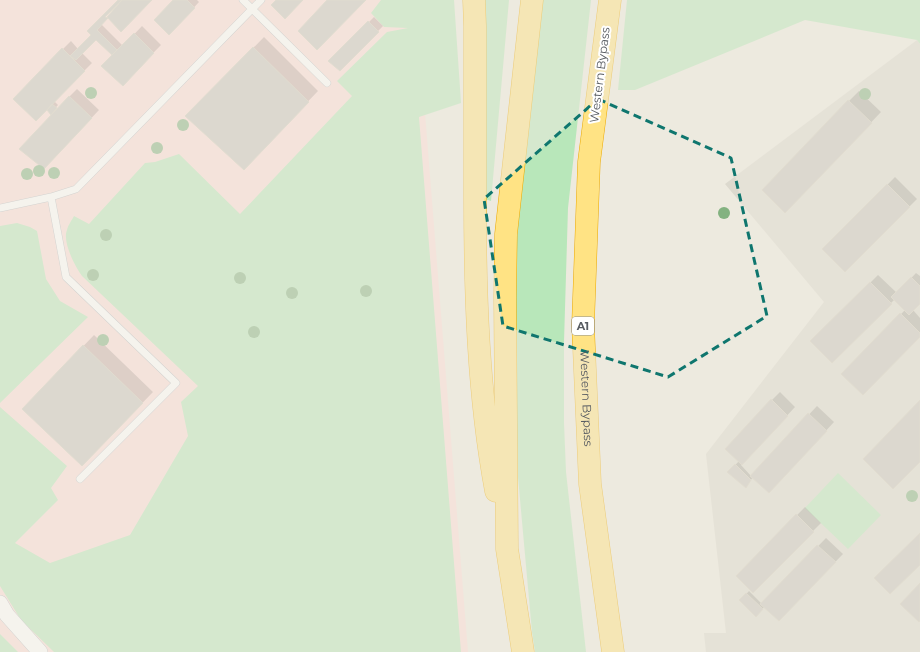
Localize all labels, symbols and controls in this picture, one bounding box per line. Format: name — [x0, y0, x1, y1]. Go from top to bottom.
street label: Western Bypass — [586, 26, 613, 124]
road number: A1 — [572, 317, 594, 335]
street label: Western Bypass — [577, 350, 596, 447]

